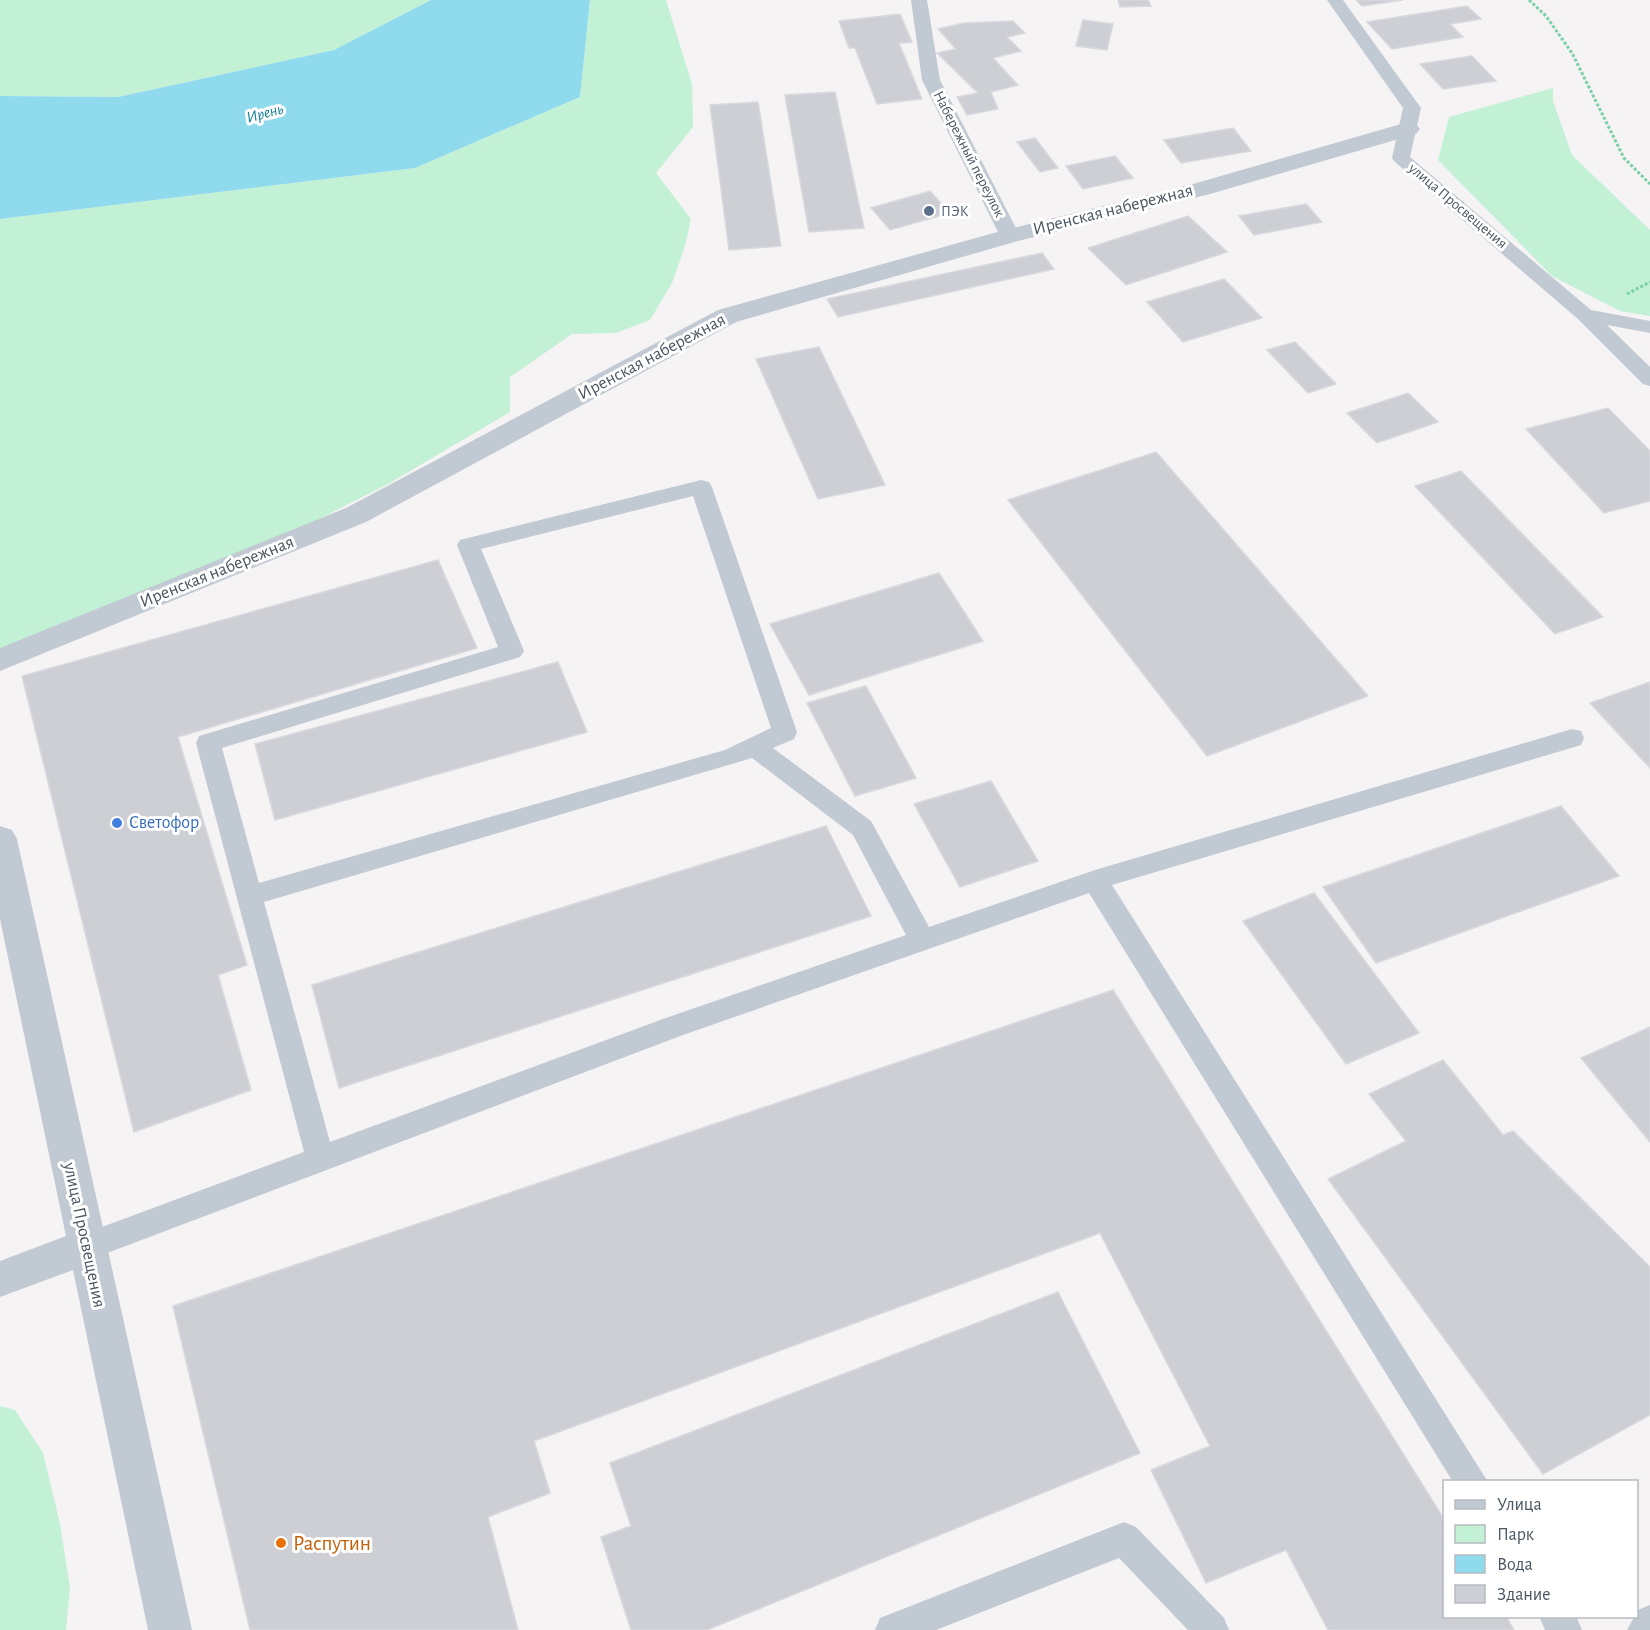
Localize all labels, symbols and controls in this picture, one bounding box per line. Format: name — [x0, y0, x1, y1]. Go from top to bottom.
street label: Набережный переулок — [931, 89, 1007, 220]
water label: Ирень — [245, 100, 285, 127]
street label: улица Просвещения — [1405, 160, 1510, 251]
street label: Иренская набережная — [1031, 180, 1195, 239]
marker: ПЭК — [922, 204, 936, 218]
place label: ПЭК — [941, 204, 969, 219]
street label: Иренская набережная — [575, 310, 729, 403]
street label: Иренская набережная — [137, 532, 296, 611]
place label: Светофор — [129, 814, 199, 832]
marker: Светофор — [110, 816, 124, 830]
street label: улица Просвещения — [60, 1160, 108, 1309]
legend — [1443, 1480, 1638, 1618]
text: Улица — [1497, 1496, 1542, 1514]
text: Парк — [1497, 1526, 1535, 1544]
place label: Распутин — [293, 1533, 371, 1554]
marker: Распутин — [274, 1536, 288, 1550]
text: Вода — [1497, 1556, 1533, 1574]
text: Здание — [1497, 1586, 1551, 1604]

